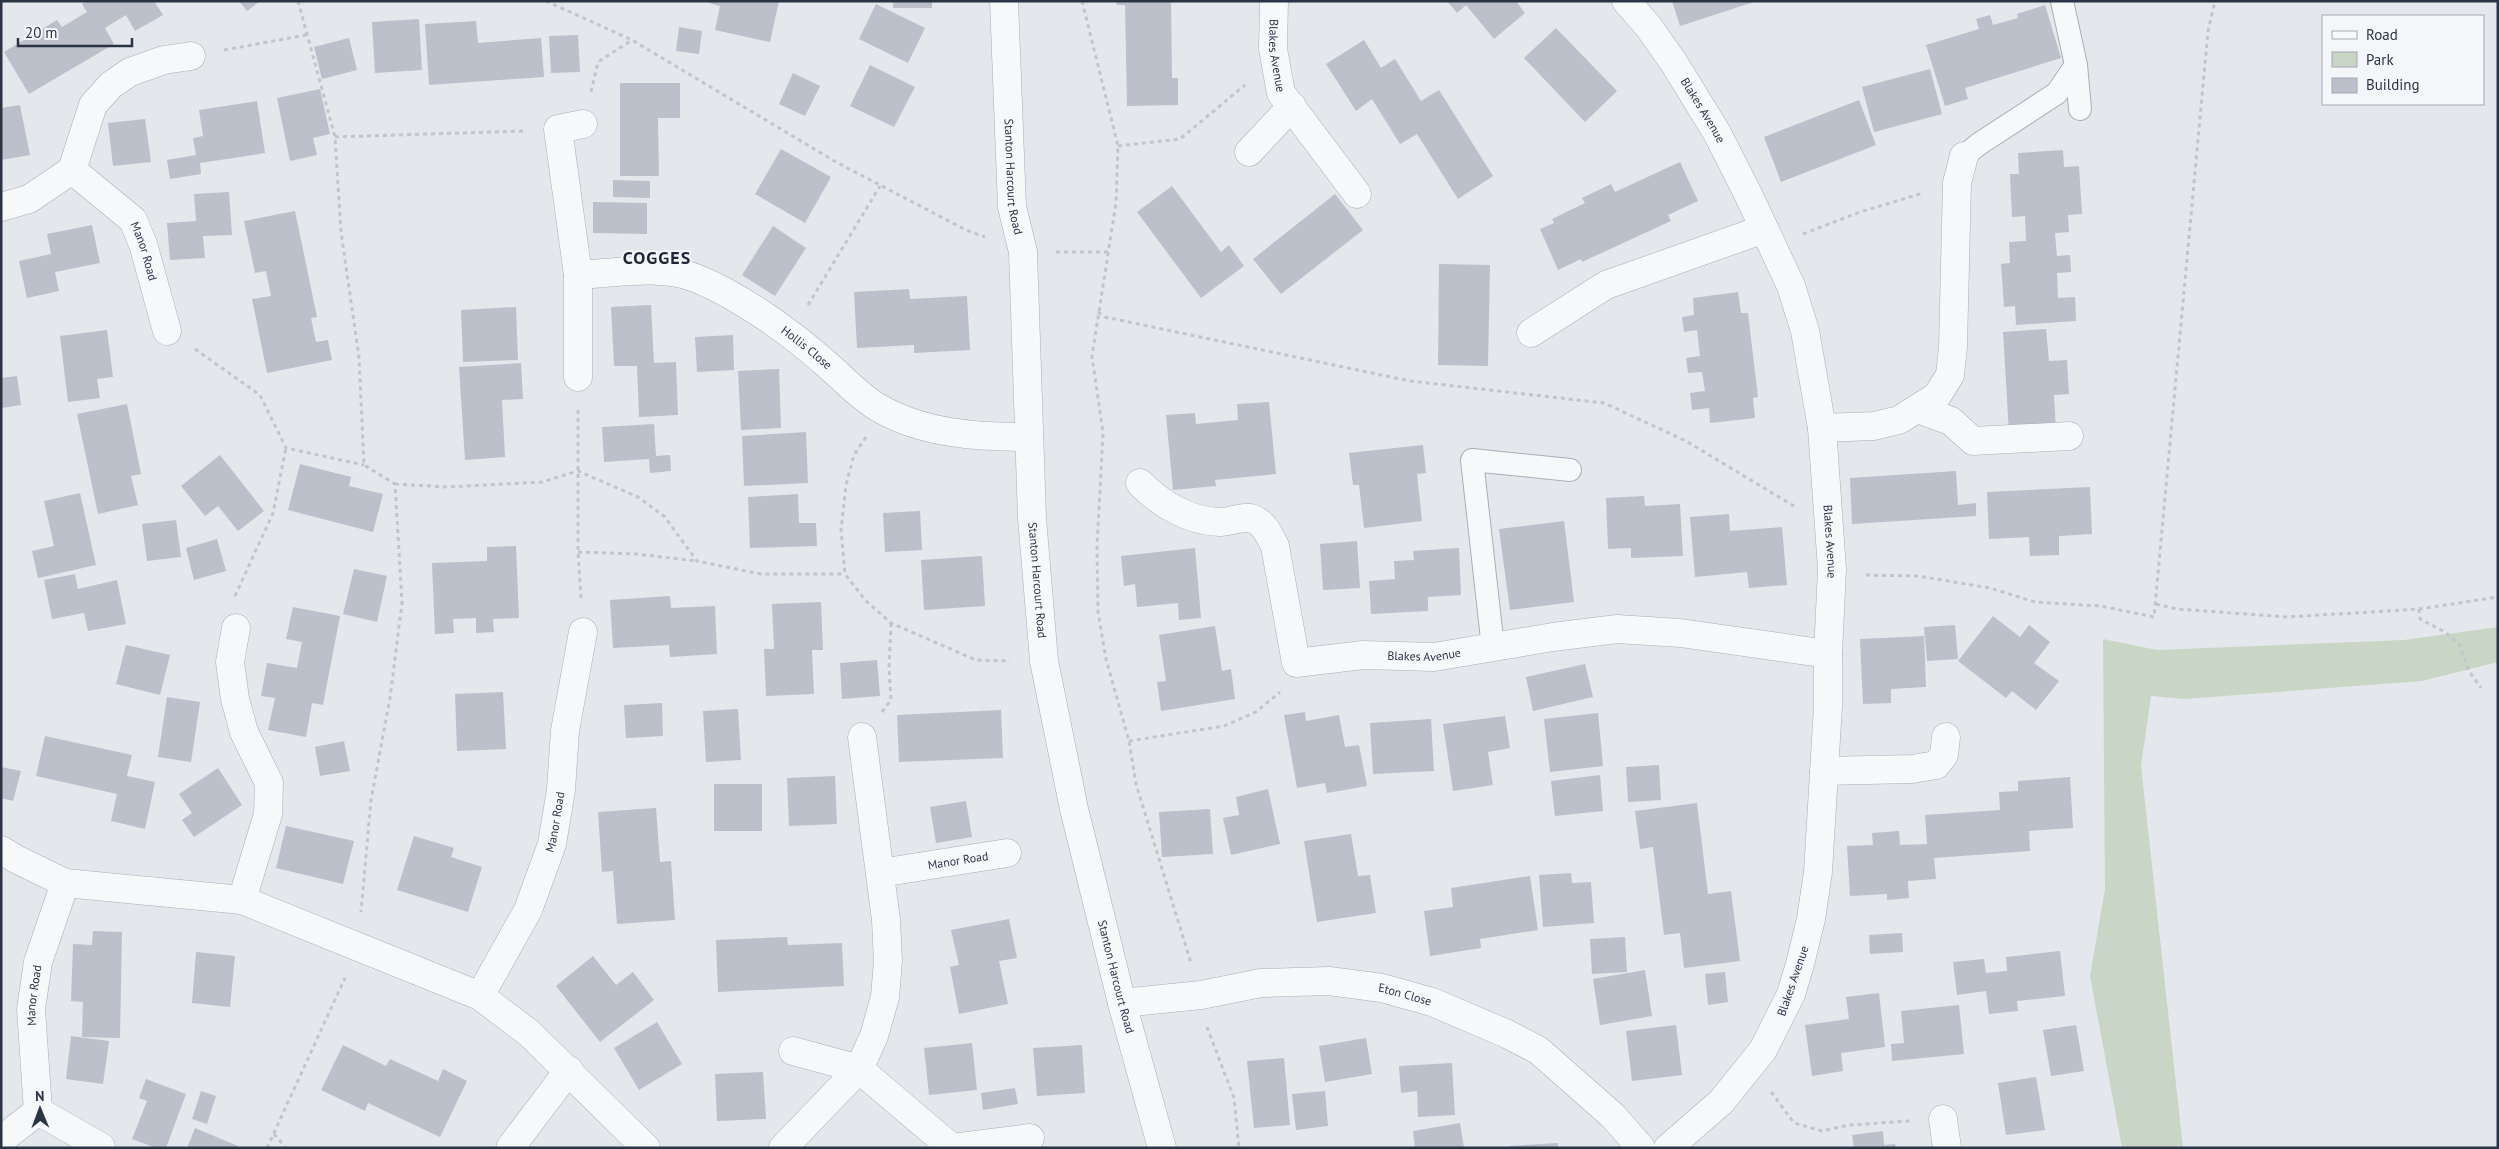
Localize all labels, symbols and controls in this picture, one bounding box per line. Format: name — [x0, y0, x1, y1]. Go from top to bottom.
scale bar — [18, 15, 131, 47]
legend — [2322, 15, 2484, 105]
street label: Blakes Avenue — [1266, 19, 1289, 93]
text: 20 m — [25, 23, 58, 42]
text: Road — [2366, 25, 2398, 44]
text: Park — [2366, 50, 2394, 69]
street label: Blakes Avenue — [1678, 75, 1729, 145]
text: Building — [2366, 75, 2420, 94]
street label: Stanton Harcourt Road — [1002, 118, 1026, 236]
street label: Manor Road — [128, 219, 161, 282]
district label: COGGES — [623, 246, 691, 269]
street label: Hollis Close — [779, 322, 835, 372]
street label: Blakes Avenue — [1820, 504, 1840, 579]
street label: Stanton Harcourt Road — [1025, 521, 1050, 639]
street label: Blakes Avenue — [1387, 645, 1462, 664]
street label: Manor Road — [542, 791, 568, 854]
street label: Manor Road — [927, 848, 989, 872]
street label: Stanton Harcourt Road — [1095, 918, 1138, 1035]
street label: Blakes Avenue — [1773, 944, 1812, 1018]
street label: Manor Road — [23, 964, 44, 1026]
street label: Eton Close — [1378, 980, 1433, 1009]
north arrow — [15, 1084, 65, 1134]
text: N — [35, 1087, 45, 1105]

